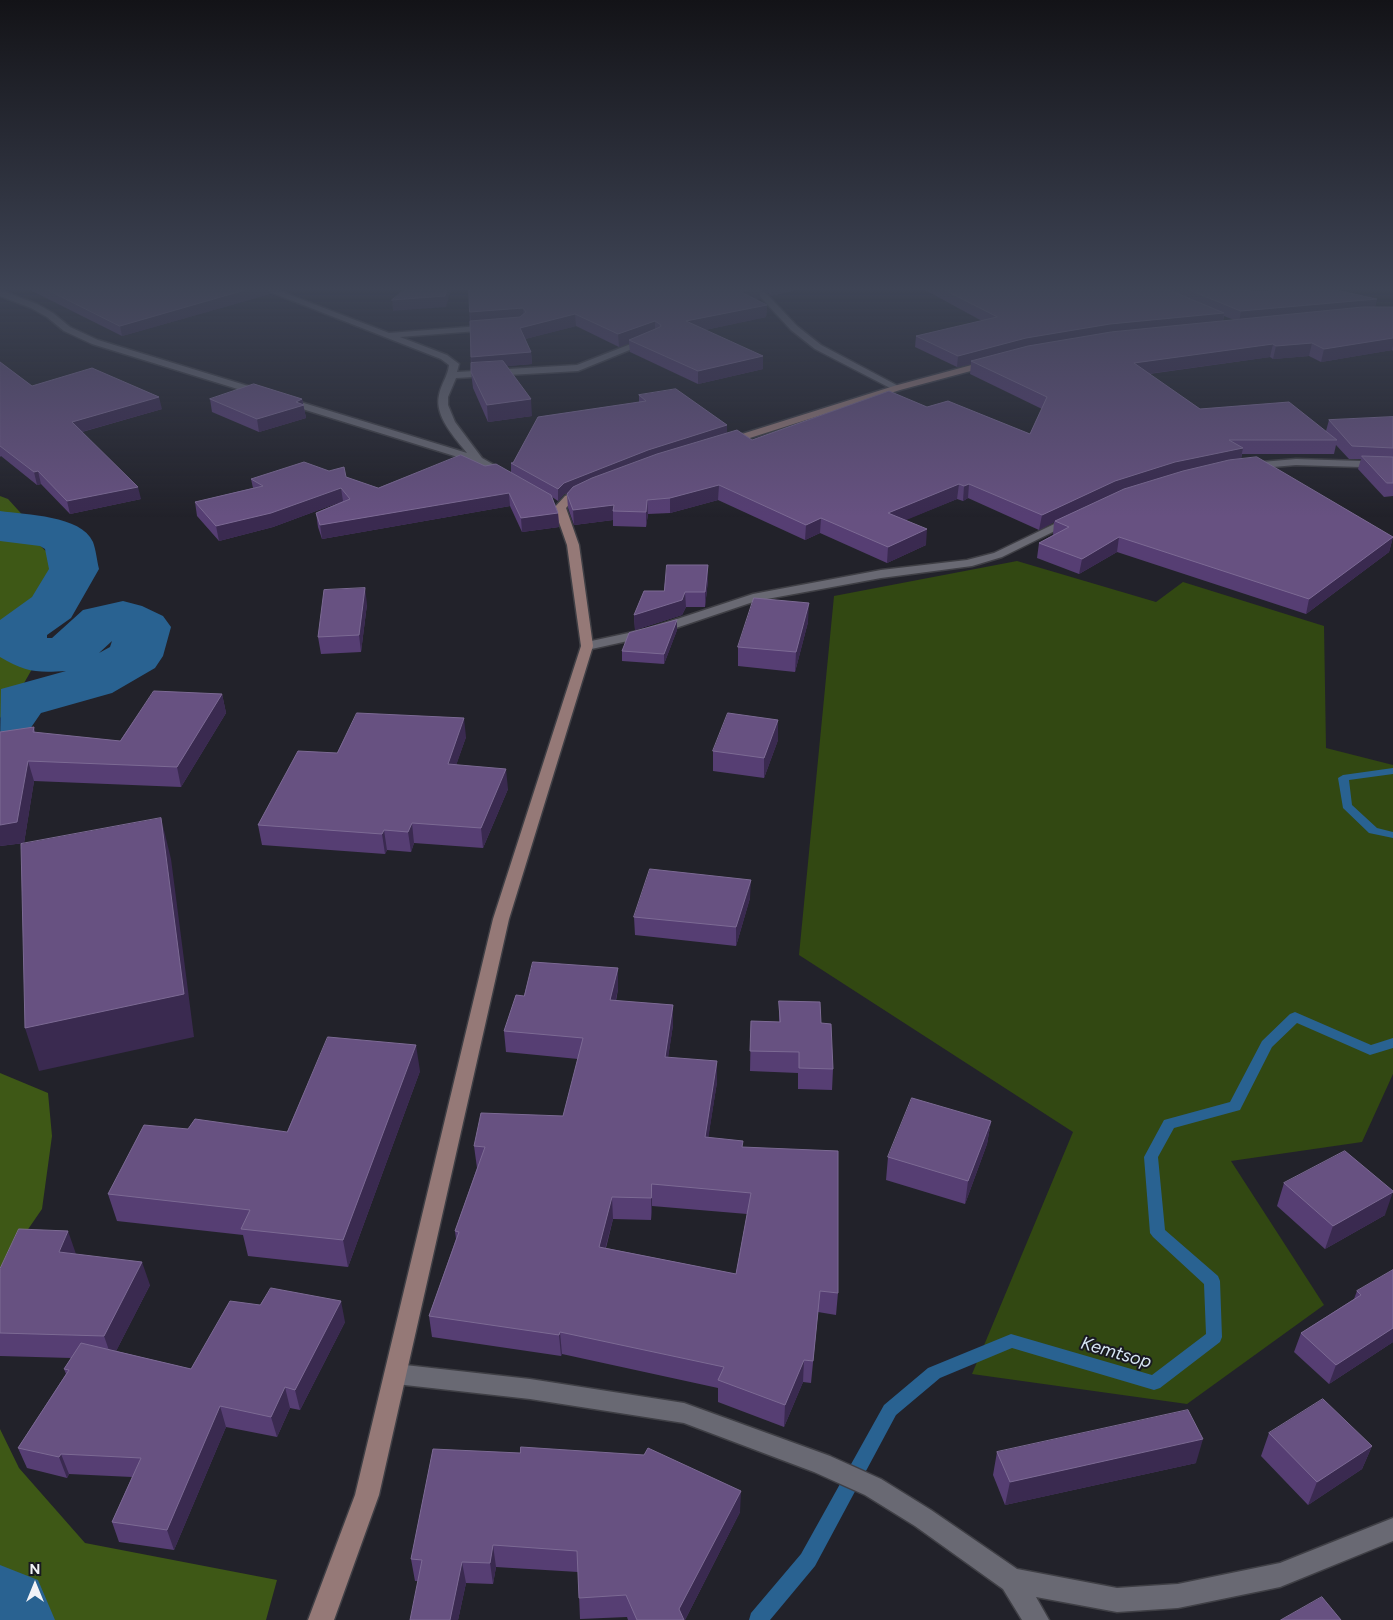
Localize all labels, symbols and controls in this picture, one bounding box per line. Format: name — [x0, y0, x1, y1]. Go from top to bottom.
water label: Kemtsop — [1078, 1333, 1154, 1373]
north arrow — [10, 1560, 60, 1610]
text: N — [30, 1561, 40, 1578]

